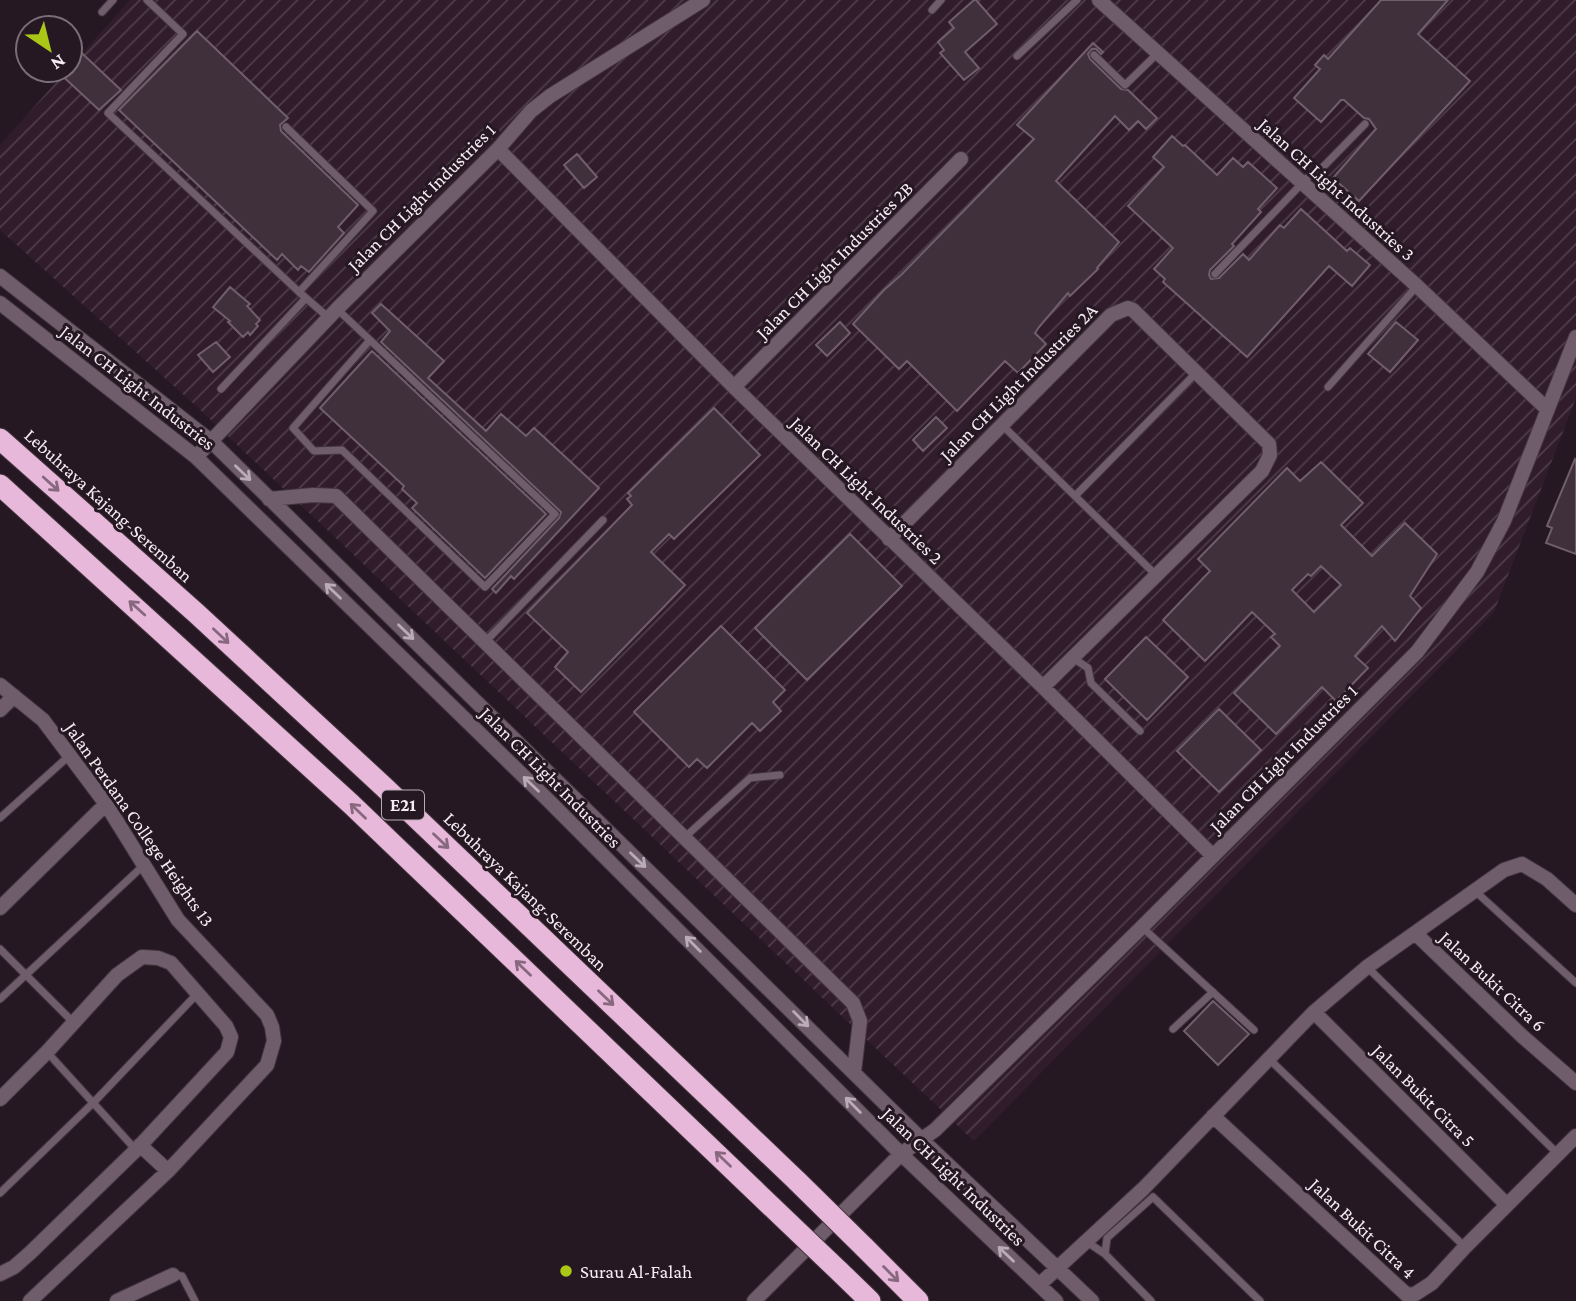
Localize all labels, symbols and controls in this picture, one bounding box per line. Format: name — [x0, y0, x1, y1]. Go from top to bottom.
north arrow — [14, 14, 84, 84]
text: N — [47, 50, 70, 75]
street label: Jalan CH Light Industries 3 — [1253, 112, 1419, 265]
street label: Jalan CH Light Industries 1 — [342, 119, 500, 277]
street label: Jalan CH Light Industries 2B — [750, 178, 917, 345]
street label: Jalan CH Light Industries 2A — [934, 299, 1101, 467]
street label: Jalan CH Light Industries — [55, 319, 219, 454]
street label: Jalan CH Light Industries 2 — [785, 411, 947, 568]
street label: Lebuhraya Kajang-Seremban — [20, 424, 197, 587]
one-way arrow — [234, 464, 251, 481]
one-way arrow — [42, 476, 60, 492]
one-way arrow — [325, 582, 342, 599]
one-way arrow — [129, 599, 146, 616]
one-way arrow — [397, 623, 414, 640]
one-way arrow — [212, 627, 229, 644]
street label: Jalan CH Light Industries 1 — [1204, 680, 1362, 838]
street label: Jalan CH Light Industries — [475, 701, 625, 852]
street label: Jalan Perdana College Heights 13 — [60, 716, 218, 931]
one-way arrow — [523, 775, 540, 792]
road number: E21 — [382, 790, 424, 820]
one-way arrow — [350, 803, 367, 820]
street label: Lebuhraya Kajang-Seremban — [439, 808, 612, 976]
one-way arrow — [432, 833, 450, 849]
one-way arrow — [630, 851, 647, 868]
street label: Jalan Bukit Citra 6 — [1434, 926, 1550, 1036]
one-way arrow — [685, 936, 702, 953]
one-way arrow — [515, 960, 532, 977]
one-way arrow — [597, 990, 614, 1007]
one-way arrow — [792, 1010, 809, 1027]
street label: Jalan Bukit Citra 5 — [1367, 1038, 1479, 1151]
one-way arrow — [845, 1097, 862, 1114]
street label: Jalan CH Light Industries — [876, 1101, 1029, 1250]
one-way arrow — [715, 1151, 732, 1168]
street label: Jalan Bukit Citra 4 — [1304, 1173, 1420, 1283]
one-way arrow — [998, 1245, 1015, 1262]
place label: Surau Al-Falah — [580, 1261, 692, 1282]
marker: Surau Al-Falah — [558, 1263, 574, 1279]
one-way arrow — [882, 1265, 899, 1282]

